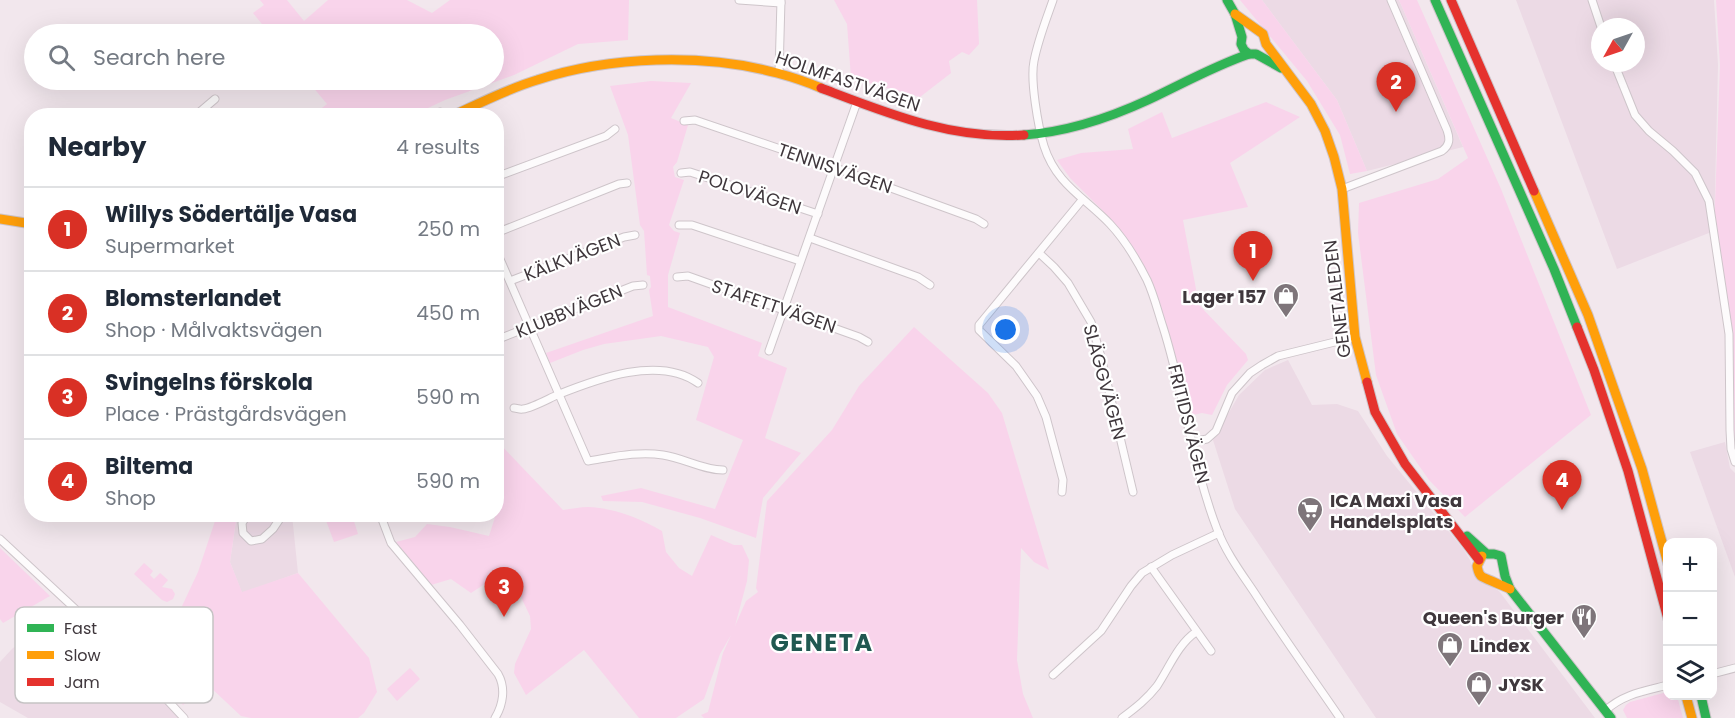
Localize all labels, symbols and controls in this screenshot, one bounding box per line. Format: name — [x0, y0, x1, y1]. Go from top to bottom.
north arrow — [1591, 18, 1645, 72]
search box — [24, 24, 504, 90]
icon: search — [45, 41, 78, 74]
text: Search here — [93, 42, 226, 73]
street label: HOLMFASTVÄGEN — [772, 45, 924, 117]
pin: 2 — [1376, 63, 1416, 112]
text: Nearby — [48, 129, 146, 165]
text: 4 results — [396, 133, 480, 161]
street label: TENNISVÄGEN — [774, 137, 896, 199]
street label: POLOVÄGEN — [695, 164, 805, 220]
text: Willys Södertälje Vasa — [105, 199, 357, 230]
text: 1 — [64, 215, 71, 243]
text: 250 m — [417, 215, 480, 243]
street label: KÄLKVÄGEN — [520, 227, 624, 287]
text: Supermarket — [105, 232, 234, 260]
pin: 1 — [1234, 232, 1272, 281]
street label: GENETALEDEN — [1317, 239, 1357, 359]
street label: STAFETTVÄGEN — [708, 273, 840, 339]
street label: KLUBBVÄGEN — [512, 278, 626, 344]
shop icon: Lager 157 — [1271, 281, 1301, 319]
text: Blomsterlandet — [105, 283, 281, 314]
place label: Lager 157 — [1182, 284, 1266, 309]
text: 2 — [62, 299, 73, 327]
text: 450 m — [416, 299, 480, 327]
your location — [991, 315, 1020, 344]
text: Shop · Målvaktsvägen — [105, 316, 323, 344]
street label: SLÄGGVÄGEN — [1078, 321, 1132, 443]
street label: FRITIDSVÄGEN — [1162, 362, 1216, 486]
text: Svingelns förskola — [105, 367, 313, 398]
text: 3 — [61, 383, 74, 411]
text: 590 m — [416, 383, 480, 411]
text: Place · Prästgårdsvägen — [105, 400, 347, 428]
text: Biltema — [105, 451, 193, 482]
pin: 4 — [1542, 460, 1582, 510]
text: 4 — [61, 467, 74, 495]
text: 590 m — [416, 467, 480, 495]
text: Shop — [105, 484, 156, 512]
place label: ICA Maxi Vasa Handelsplats — [1330, 488, 1462, 534]
supermarket icon: ICA Maxi Vasa Handelsplats — [1295, 495, 1325, 533]
map controls — [1663, 538, 1717, 700]
button: + — [1663, 538, 1717, 592]
pin: 3 — [484, 568, 524, 617]
button: − — [1663, 592, 1717, 646]
restaurant icon: Queen's Burger — [1569, 602, 1599, 640]
place label: Queen's Burger — [1423, 605, 1564, 630]
legend — [15, 607, 213, 703]
text: Fast — [64, 617, 97, 640]
district label: GENETA — [770, 626, 874, 659]
shop icon: Lindex — [1435, 630, 1465, 668]
place label: Lindex — [1470, 633, 1530, 658]
text: Slow — [64, 644, 101, 667]
button: layers — [1663, 646, 1717, 700]
shop icon: JYSK — [1464, 669, 1494, 707]
text: Jam — [64, 671, 100, 694]
place label: JYSK — [1498, 672, 1545, 697]

